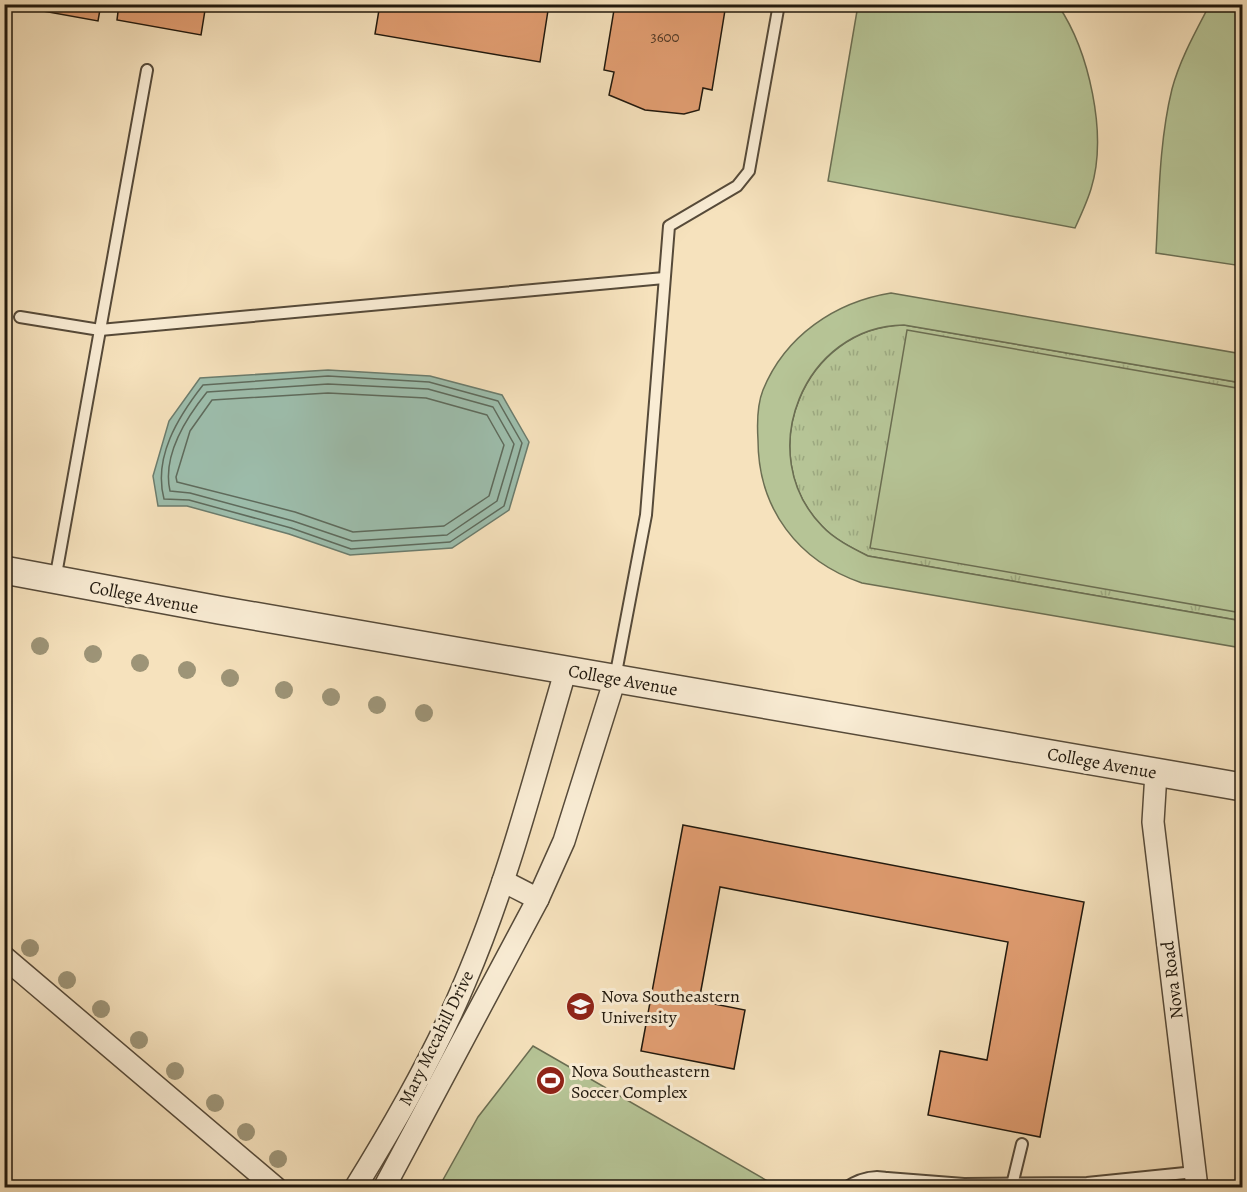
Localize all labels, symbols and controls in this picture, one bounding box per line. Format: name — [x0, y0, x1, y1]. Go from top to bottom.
house number: 3600 — [650, 27, 680, 47]
street label: College Avenue — [87, 575, 201, 619]
street label: College Avenue — [566, 659, 680, 701]
street label: College Avenue — [1045, 742, 1159, 784]
street label: Nova Road — [1155, 939, 1189, 1020]
street label: Mary Mccahill Drive — [393, 966, 479, 1110]
place label: Nova Southeastern University — [601, 984, 740, 1029]
school or university icon: Nova Southeastern University — [564, 990, 596, 1022]
place label: Nova Southeastern Soccer Complex — [571, 1059, 710, 1104]
sports icon: Nova Southeastern Soccer Complex — [534, 1065, 566, 1097]

